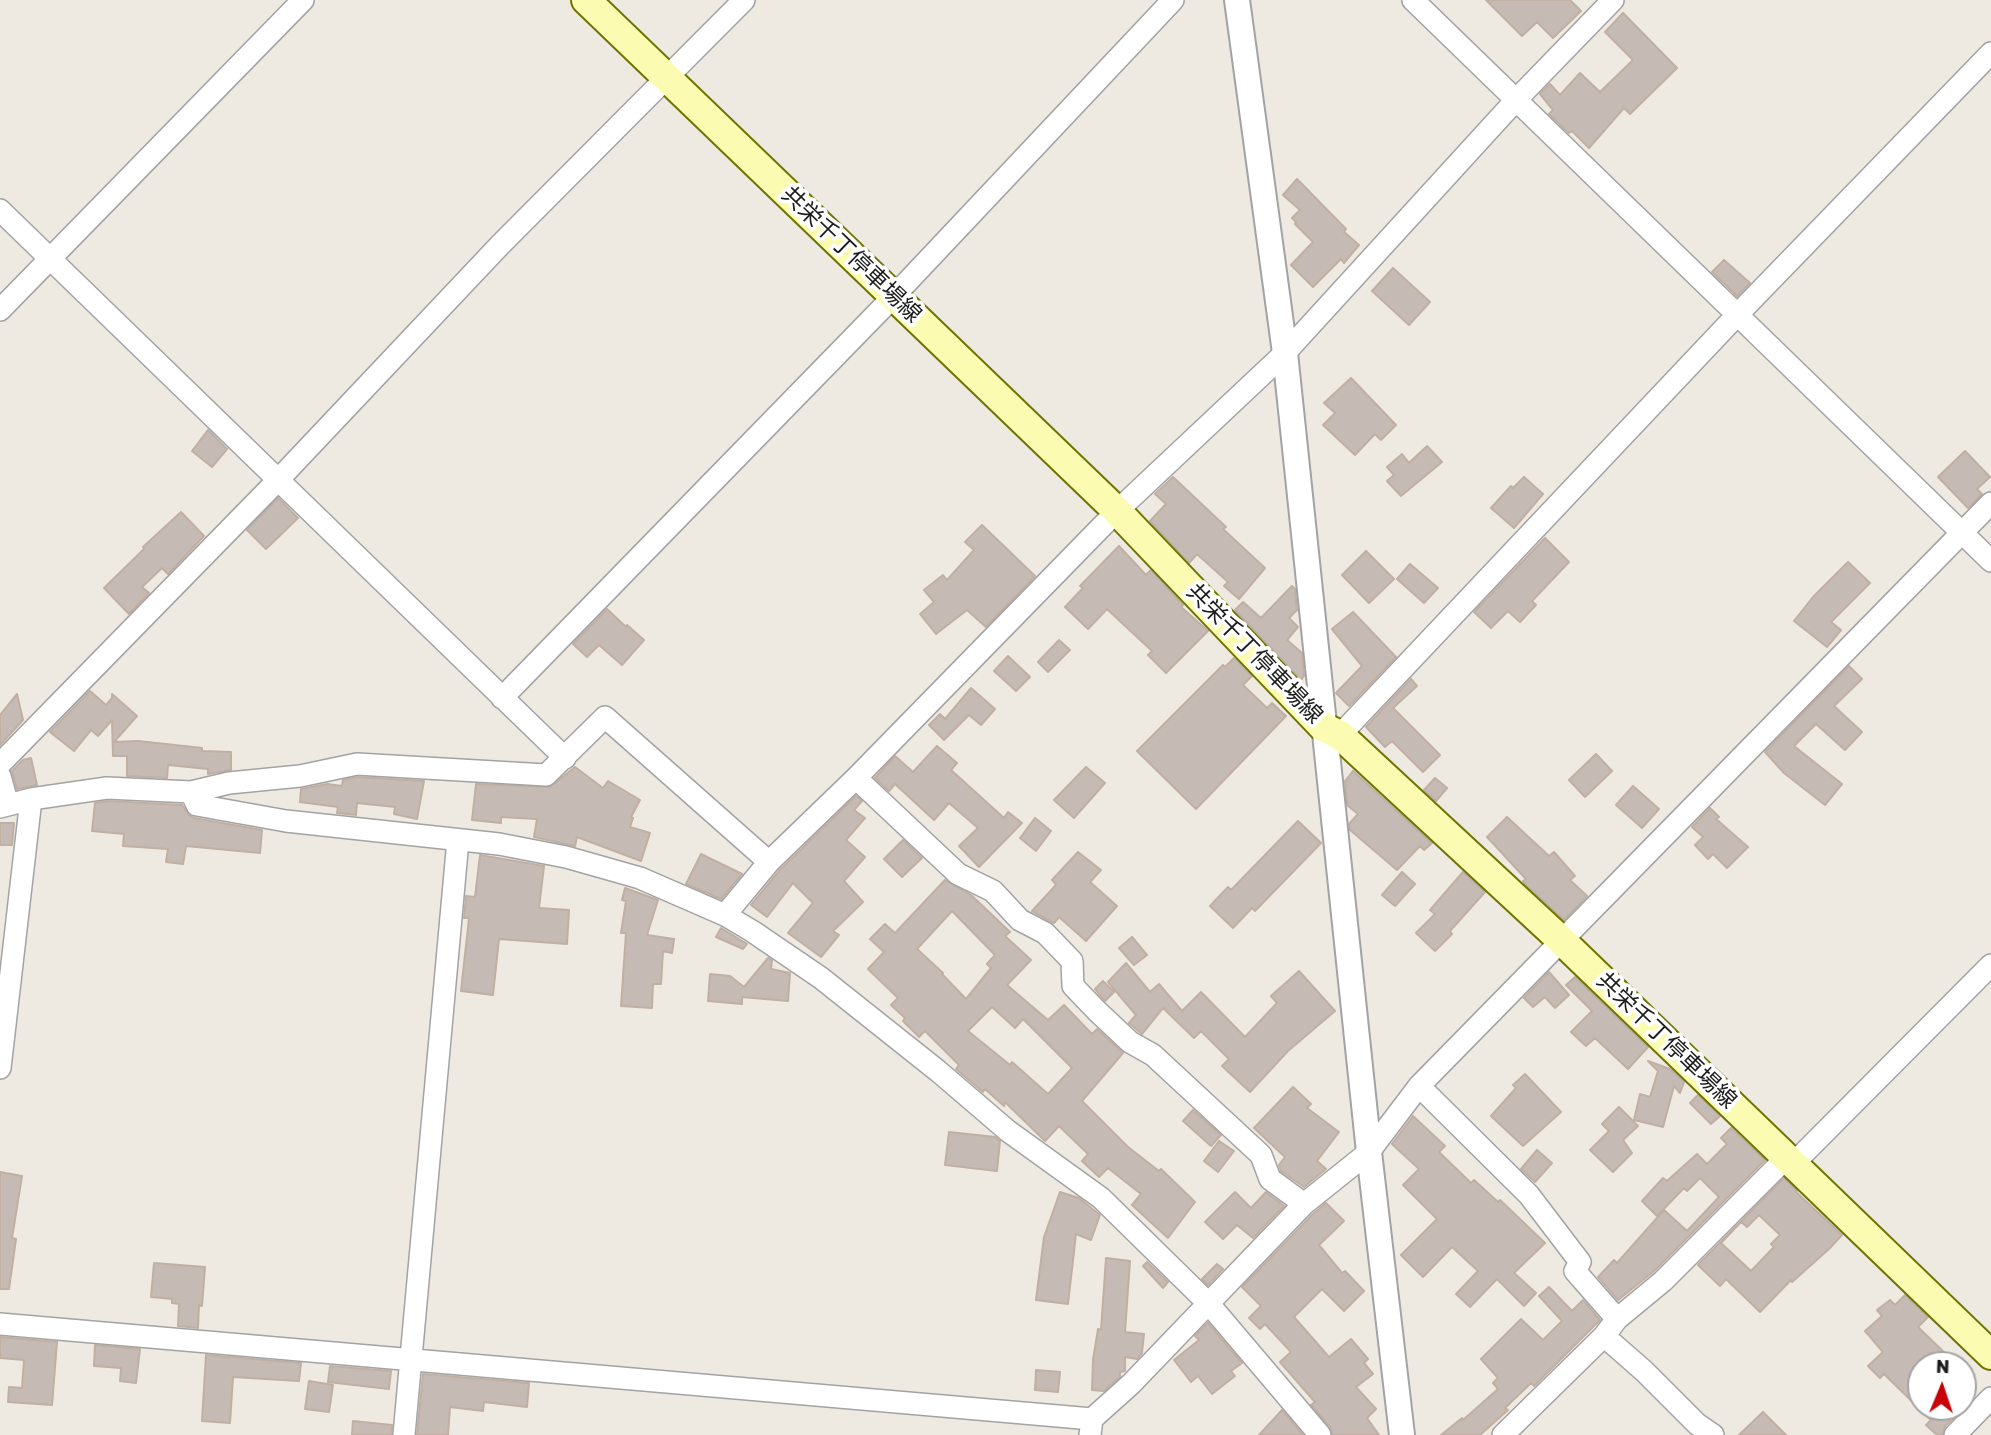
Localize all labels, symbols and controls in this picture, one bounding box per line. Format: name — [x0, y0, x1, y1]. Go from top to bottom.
street label: 共栄千丁停車場線 — [775, 181, 927, 329]
street label: 共栄千丁停車場線 — [1180, 578, 1328, 730]
street label: 共栄千丁停車場線 — [1590, 967, 1742, 1115]
north arrow — [1907, 1351, 1977, 1421]
text: N — [1935, 1355, 1950, 1378]

